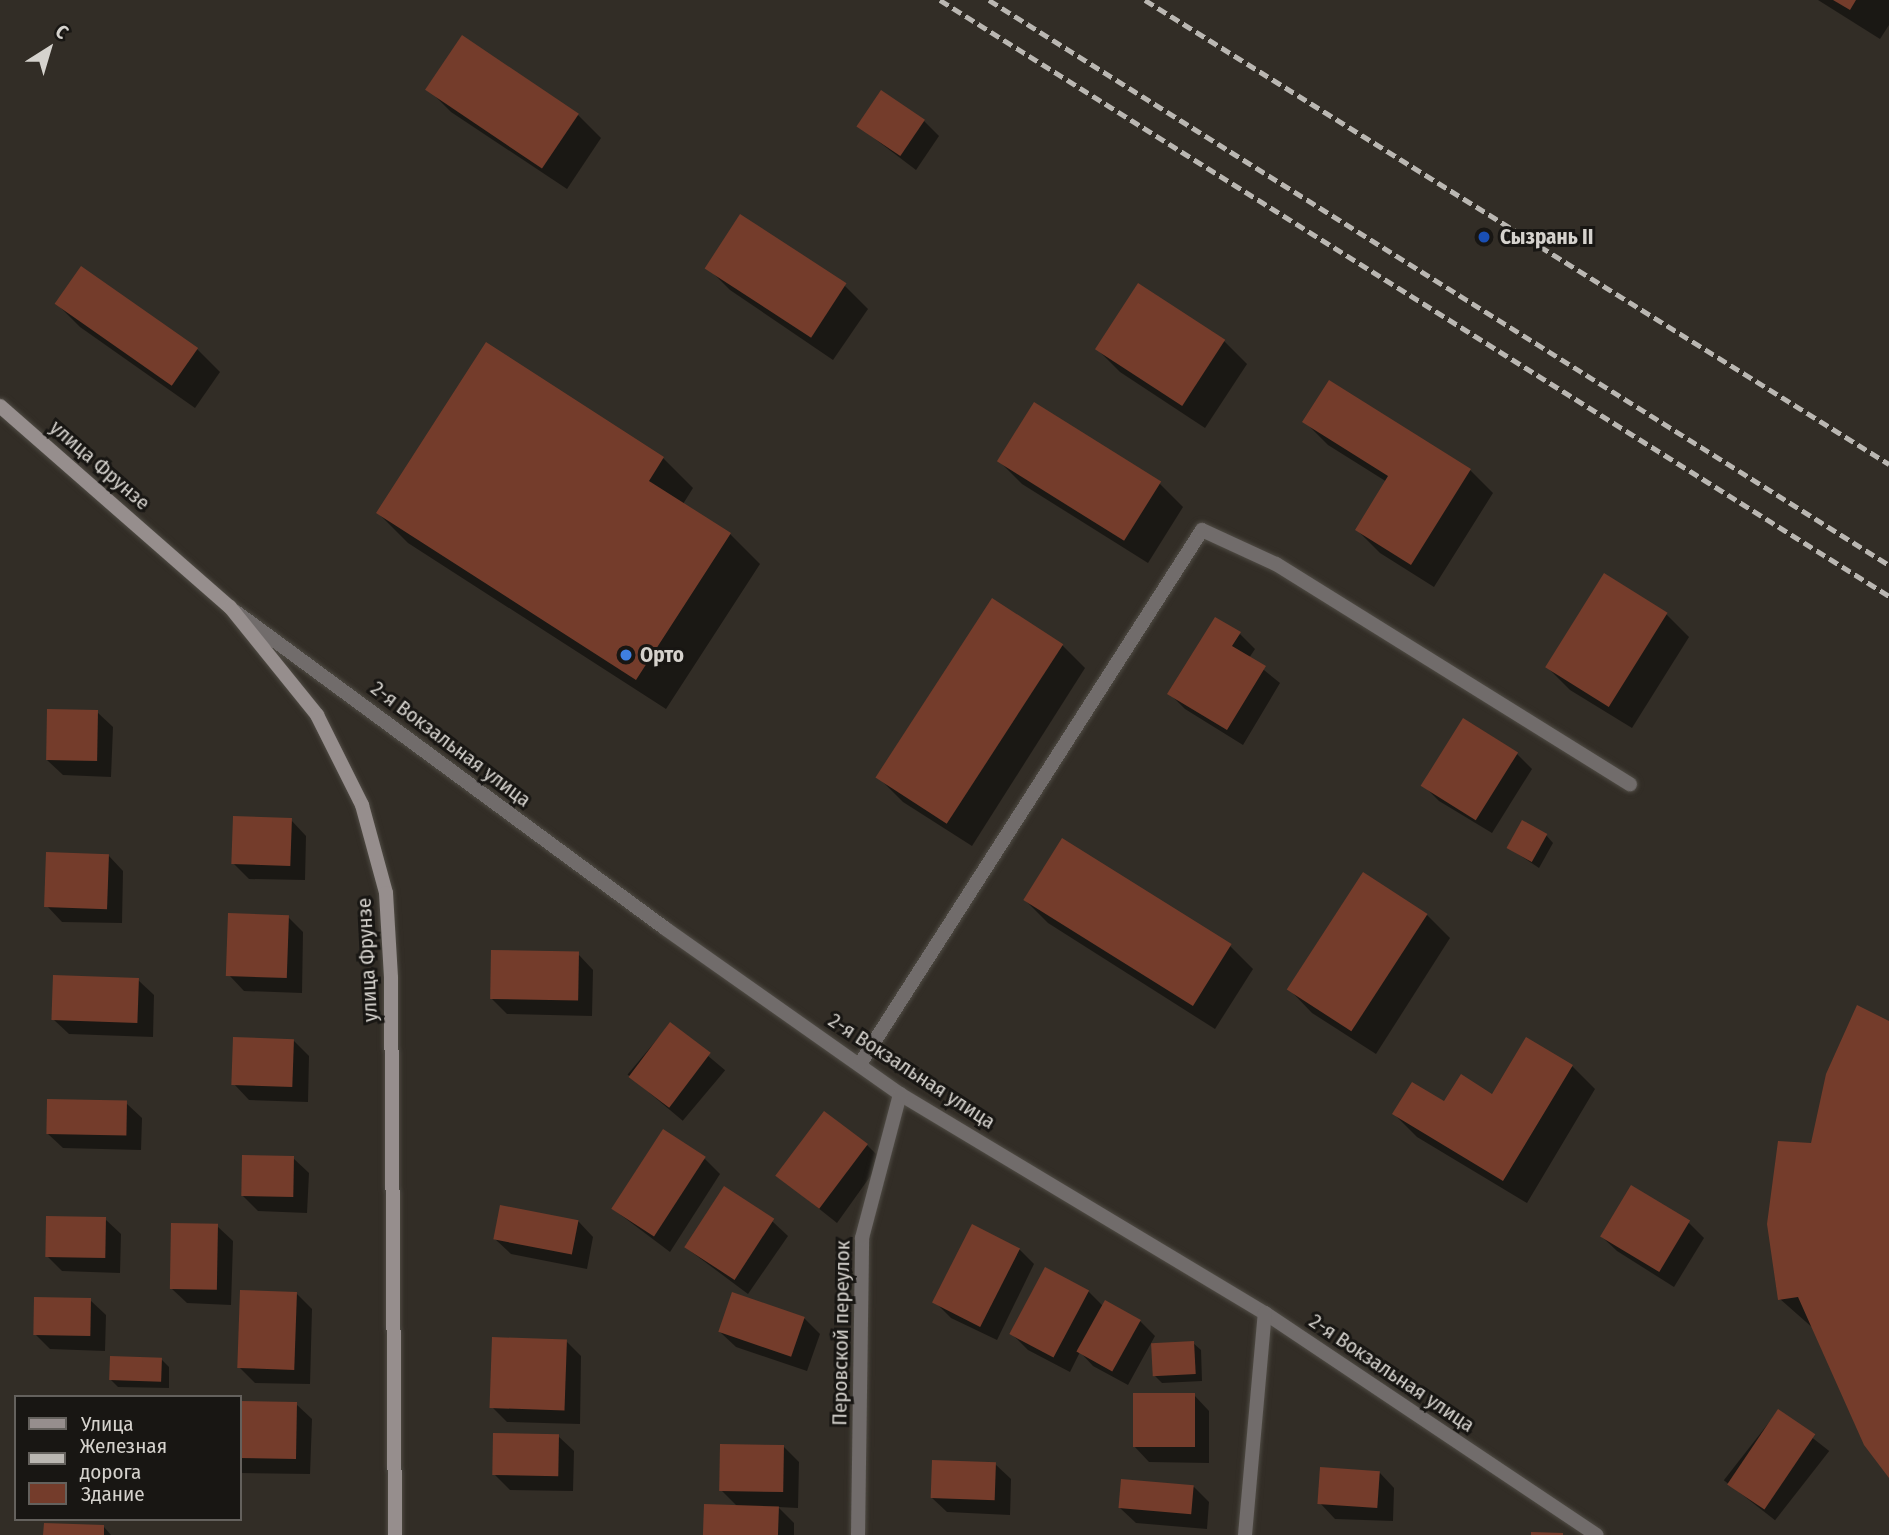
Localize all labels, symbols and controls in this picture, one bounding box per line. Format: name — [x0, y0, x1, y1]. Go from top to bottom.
north arrow — [14, 14, 84, 84]
text: С — [51, 20, 73, 44]
place label: Сызрань II — [1500, 224, 1593, 250]
marker: Сызрань II — [1474, 227, 1494, 247]
street label: улица Фрунзе — [45, 415, 155, 515]
place label: Орто — [640, 642, 684, 668]
marker: Орто — [618, 647, 634, 663]
street label: 2-я Вокзальная улица — [366, 676, 536, 812]
street label: улица Фрунзе — [351, 897, 383, 1023]
street label: 2-я Вокзальная улица — [824, 1008, 1000, 1134]
street label: Перовской переулок — [827, 1240, 855, 1426]
street label: 2-я Вокзальная улица — [1305, 1308, 1479, 1438]
legend — [14, 1395, 242, 1521]
text: Улица — [81, 1411, 134, 1437]
text: Железная дорога — [80, 1433, 167, 1485]
text: Здание — [81, 1481, 145, 1507]

